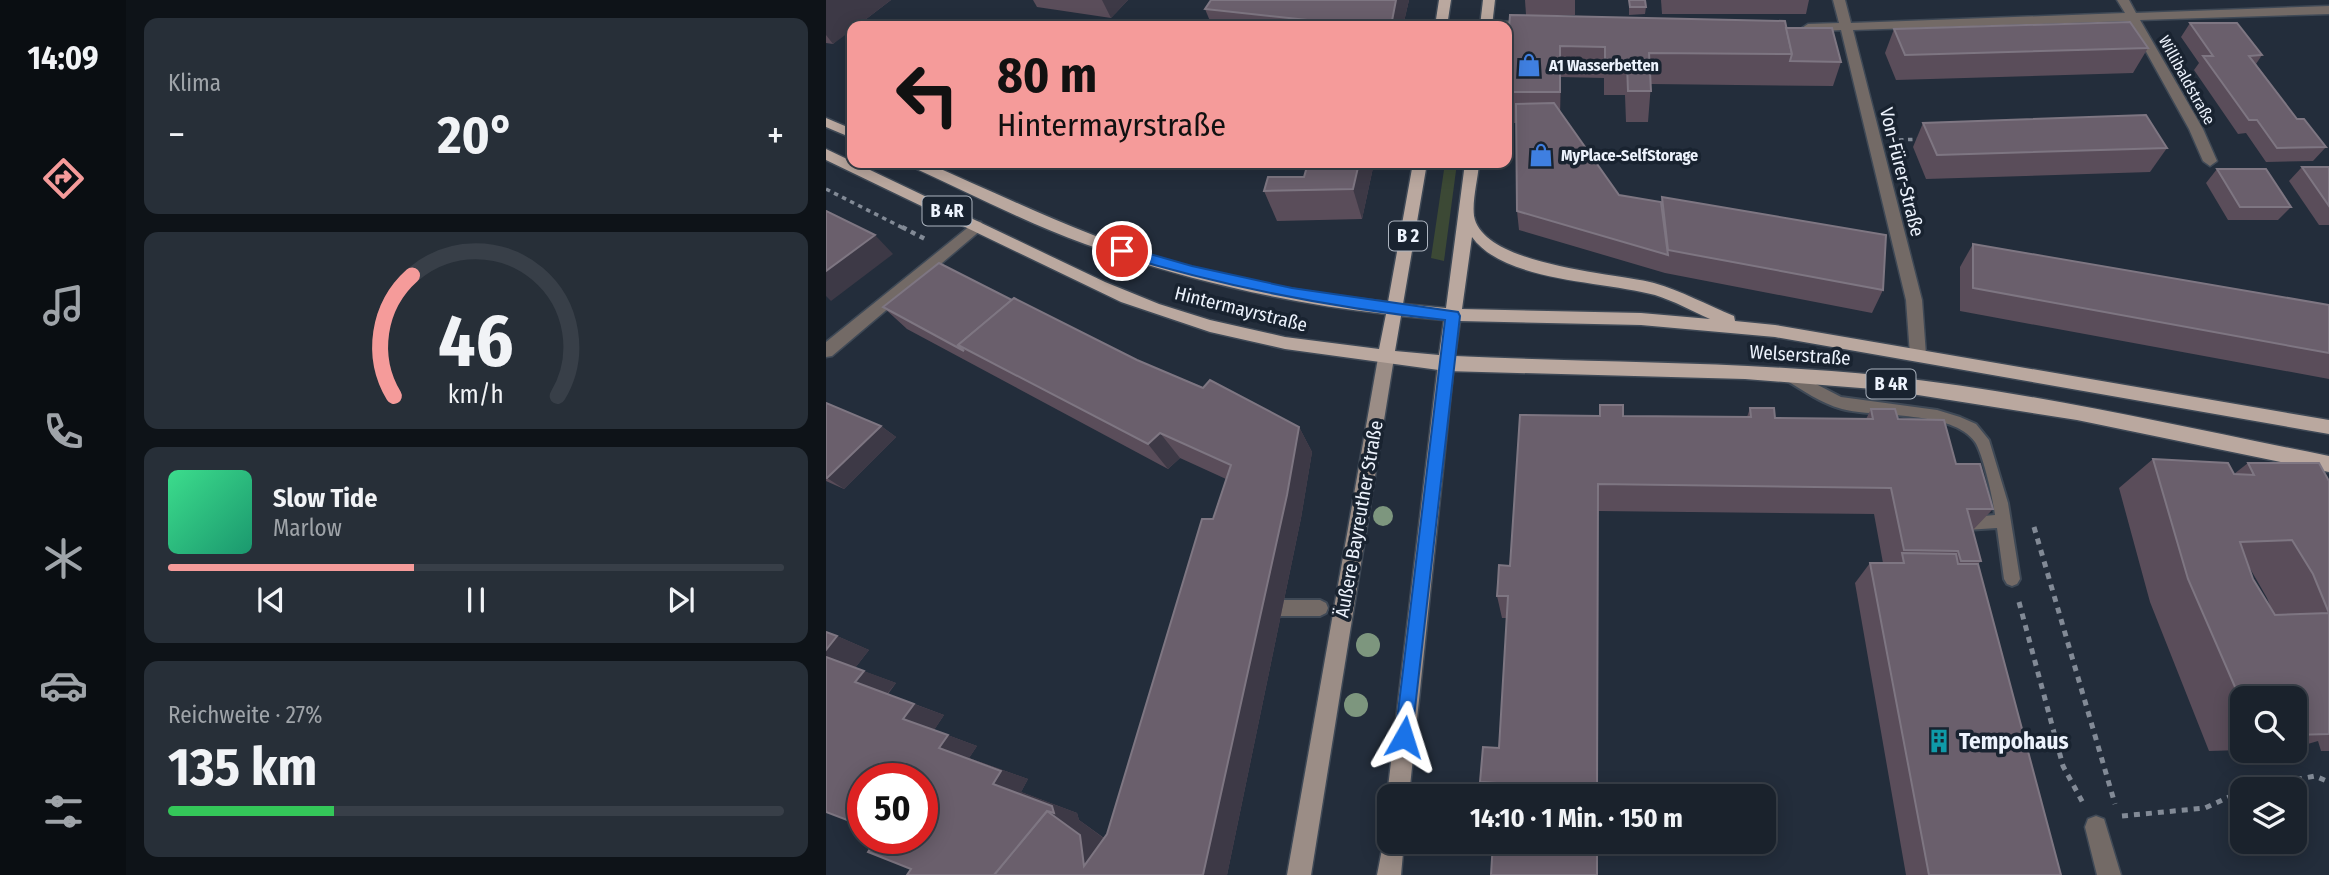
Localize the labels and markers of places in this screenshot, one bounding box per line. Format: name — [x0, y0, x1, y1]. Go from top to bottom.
shop icon: A1 Wasserbetten — [1515, 51, 1543, 79]
place label: A1 Wasserbetten — [1548, 56, 1659, 75]
shop icon: MyPlace-SelfStorage — [1527, 141, 1555, 169]
place label: MyPlace-SelfStorage — [1561, 146, 1698, 165]
pin — [1092, 221, 1152, 281]
building icon: Tempohaus — [1925, 727, 1953, 755]
place label: Tempohaus — [1959, 727, 2068, 755]

